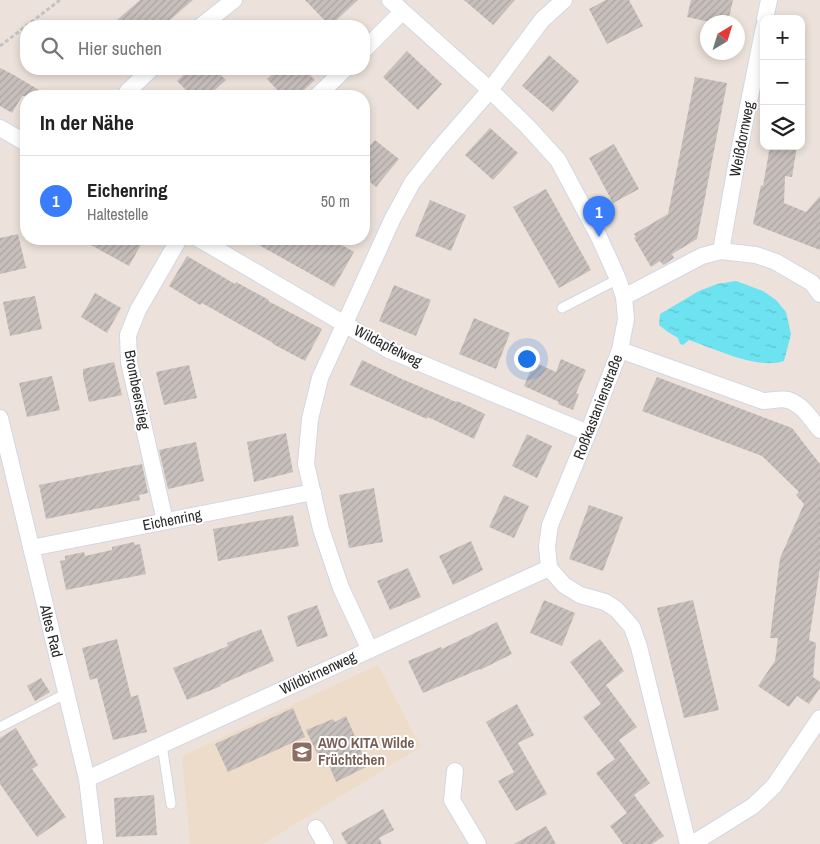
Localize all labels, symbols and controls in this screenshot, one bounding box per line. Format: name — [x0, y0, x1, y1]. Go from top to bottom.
north arrow — [700, 15, 745, 60]
map controls — [760, 15, 805, 150]
button: + — [760, 15, 805, 60]
search box — [20, 20, 370, 75]
icon: search — [38, 34, 66, 62]
text: Hier suchen — [78, 35, 162, 61]
button: − — [760, 60, 805, 105]
street label: Weißdornweg — [724, 99, 759, 178]
button: layers — [760, 105, 805, 150]
text: In der Nähe — [40, 108, 134, 137]
text: Eichenring — [87, 177, 168, 203]
text: 1 — [52, 190, 60, 212]
text: 50 m — [321, 190, 350, 212]
pin: 1 — [583, 196, 615, 237]
text: Haltestelle — [87, 203, 148, 225]
street label: Wildapfelweg — [351, 319, 426, 372]
your location — [514, 346, 540, 372]
street label: Brombeerstieg — [119, 348, 156, 432]
street label: Roßkastanienstraße — [568, 351, 627, 463]
street label: Eichenring — [141, 503, 203, 535]
street label: Altes Rad — [35, 601, 68, 659]
street label: Wildbirnenweg — [276, 646, 360, 699]
place label: AWO KITA Wilde Früchtchen — [318, 732, 414, 770]
school or university icon: AWO KITA Wilde Früchtchen — [290, 740, 314, 764]

